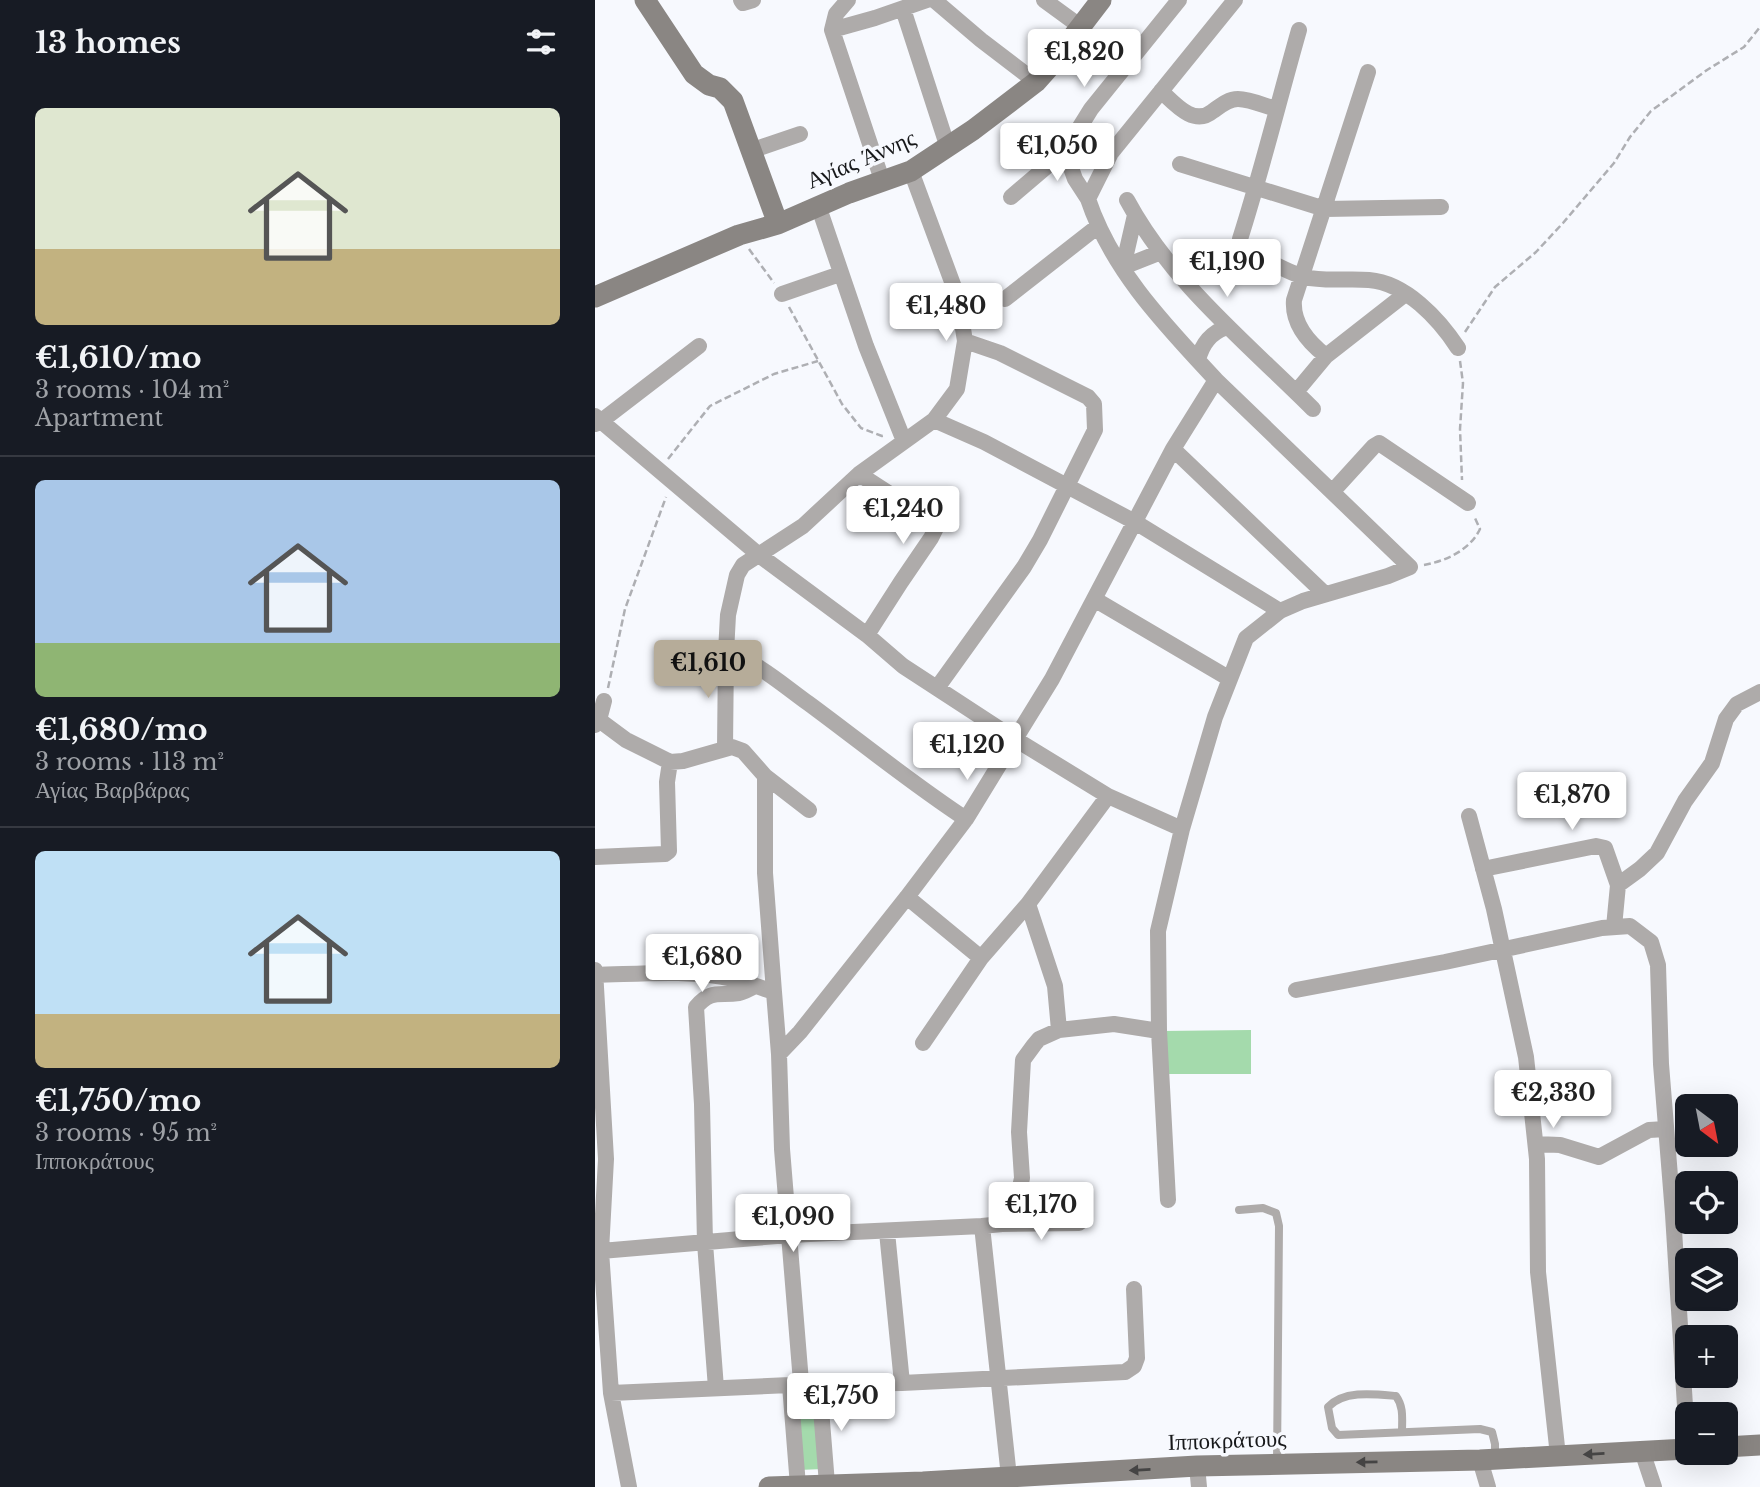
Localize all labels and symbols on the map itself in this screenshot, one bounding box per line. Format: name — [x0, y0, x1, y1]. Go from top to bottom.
pin: €1,820 — [1027, 29, 1141, 89]
street label: Αγίας Άννης — [802, 123, 920, 195]
pin: €1,050 — [1000, 124, 1114, 183]
pin: €1,190 — [1170, 240, 1284, 299]
pin: €1,480 — [889, 284, 1003, 343]
pin: €1,240 — [846, 486, 960, 546]
pin: €1,610 — [651, 640, 765, 700]
pin: €1,120 — [910, 722, 1024, 782]
pin: €1,870 — [1515, 772, 1629, 832]
pin: €1,680 — [645, 934, 759, 994]
pin: €2,330 — [1496, 1070, 1610, 1130]
north arrow — [1675, 1094, 1738, 1157]
pin: €1,170 — [984, 1182, 1098, 1242]
pin: €1,090 — [736, 1194, 850, 1254]
pin: €1,750 — [784, 1374, 898, 1433]
street label: Ιπποκράτους — [1167, 1424, 1287, 1456]
one-way arrow — [1583, 1449, 1605, 1460]
one-way arrow — [1356, 1456, 1378, 1468]
one-way arrow — [1128, 1464, 1150, 1475]

